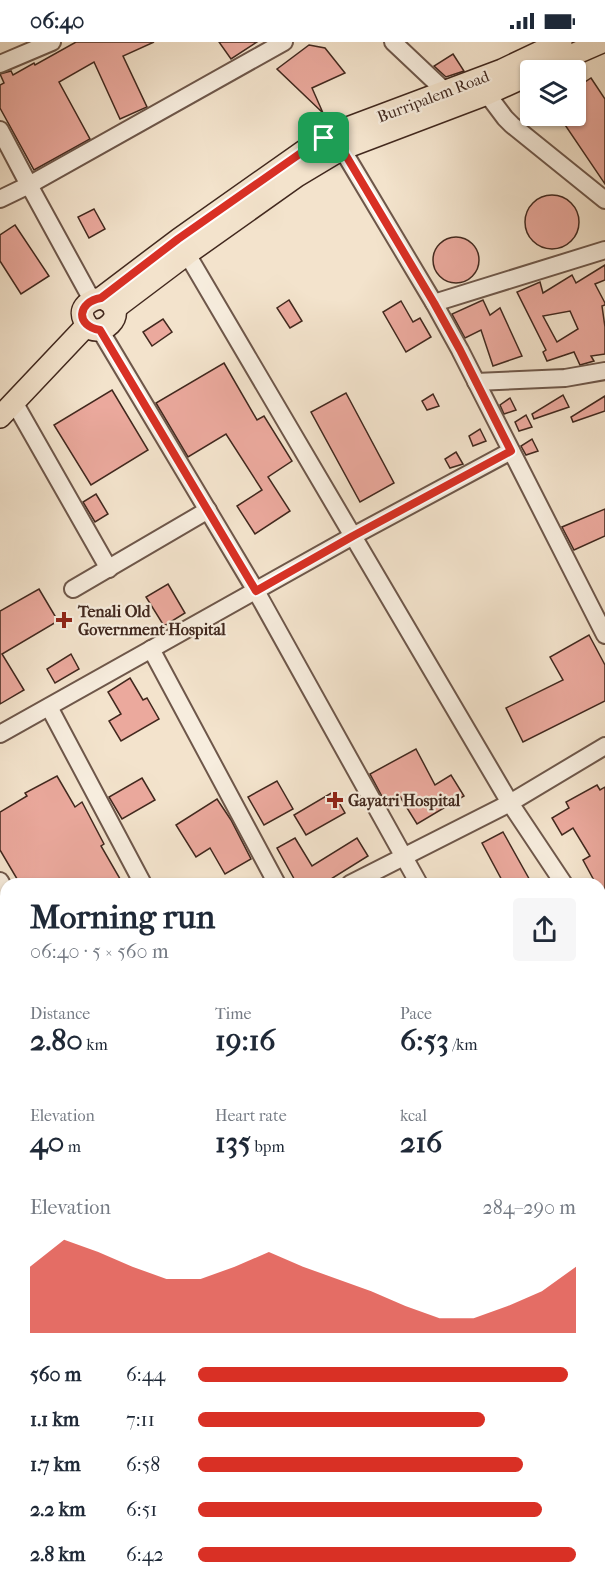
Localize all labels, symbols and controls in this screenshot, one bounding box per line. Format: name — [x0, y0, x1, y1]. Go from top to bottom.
text: 06:40 — [30, 8, 85, 34]
map controls — [520, 60, 586, 126]
button: layers — [520, 60, 586, 126]
street label: Burripalem Road — [374, 66, 492, 127]
pin — [298, 112, 349, 163]
icon: arrive — [307, 121, 340, 154]
place label: Tenali Old Government Hospital — [77, 602, 226, 640]
marker: Tenali Old Government Hospital — [55, 611, 73, 629]
marker: Gayatri Hospital — [326, 791, 344, 809]
place label: Gayatri Hospital — [348, 791, 461, 811]
text: Morning run — [30, 898, 215, 937]
button: share — [513, 898, 576, 961]
text: 06:40 · 5 × 560 m — [30, 940, 169, 963]
text: Distance — [30, 1004, 90, 1023]
text: Time — [215, 1004, 251, 1023]
text: Pace — [400, 1004, 432, 1023]
text: 2.80 — [30, 1023, 83, 1058]
text: 19:16 — [215, 1023, 276, 1058]
text: 6:53 — [400, 1023, 449, 1058]
text: km — [83, 1035, 108, 1054]
text: /km — [449, 1035, 478, 1054]
text: Elevation — [30, 1106, 95, 1125]
text: Heart rate — [215, 1106, 287, 1125]
text: kcal — [400, 1106, 427, 1125]
text: 40 — [30, 1125, 64, 1160]
text: 135 — [215, 1125, 251, 1160]
text: 216 — [400, 1125, 442, 1160]
text: m — [64, 1137, 81, 1156]
text: bpm — [251, 1137, 285, 1156]
text: Elevation — [30, 1196, 111, 1219]
text: 284–290 m — [483, 1196, 576, 1219]
text: 560 m — [30, 1363, 81, 1386]
text: 6:44 — [126, 1363, 165, 1386]
text: 1.1 km — [30, 1408, 79, 1431]
text: 7:11 — [126, 1408, 155, 1431]
text: 1.7 km — [30, 1453, 81, 1476]
text: 6:58 — [126, 1453, 160, 1476]
text: 2.2 km — [30, 1498, 86, 1521]
text: 6:51 — [126, 1498, 157, 1521]
text: 2.8 km — [30, 1543, 85, 1566]
text: 6:42 — [126, 1543, 164, 1566]

